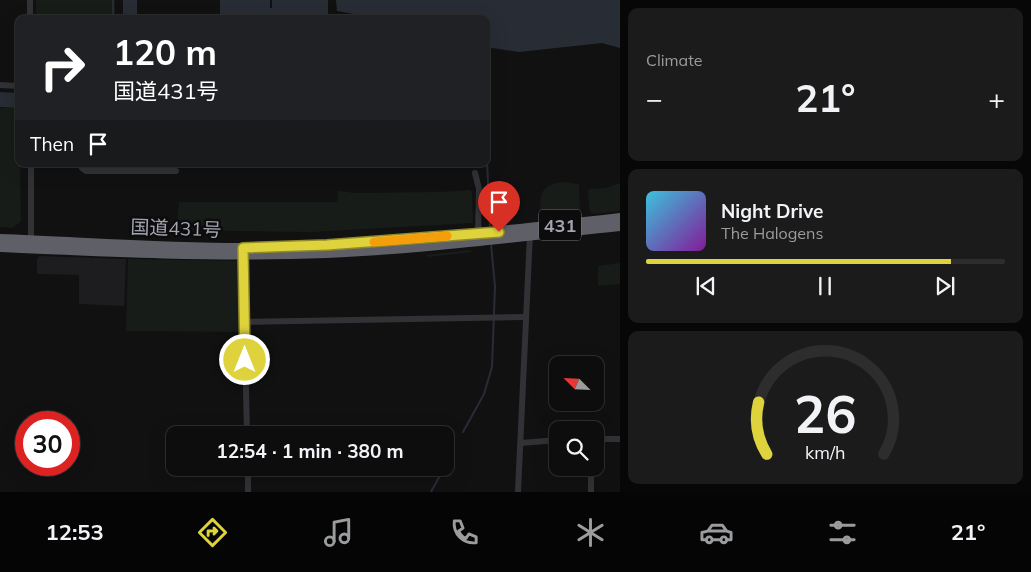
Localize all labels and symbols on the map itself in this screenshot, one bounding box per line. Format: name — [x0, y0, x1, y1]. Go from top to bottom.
pin — [478, 181, 520, 232]
road number: 431 — [539, 210, 581, 240]
street label: 国道431号 — [130, 214, 222, 242]
position arrow — [218, 333, 270, 385]
north arrow — [549, 356, 604, 411]
speed limit sign: 30 — [15, 411, 80, 476]

